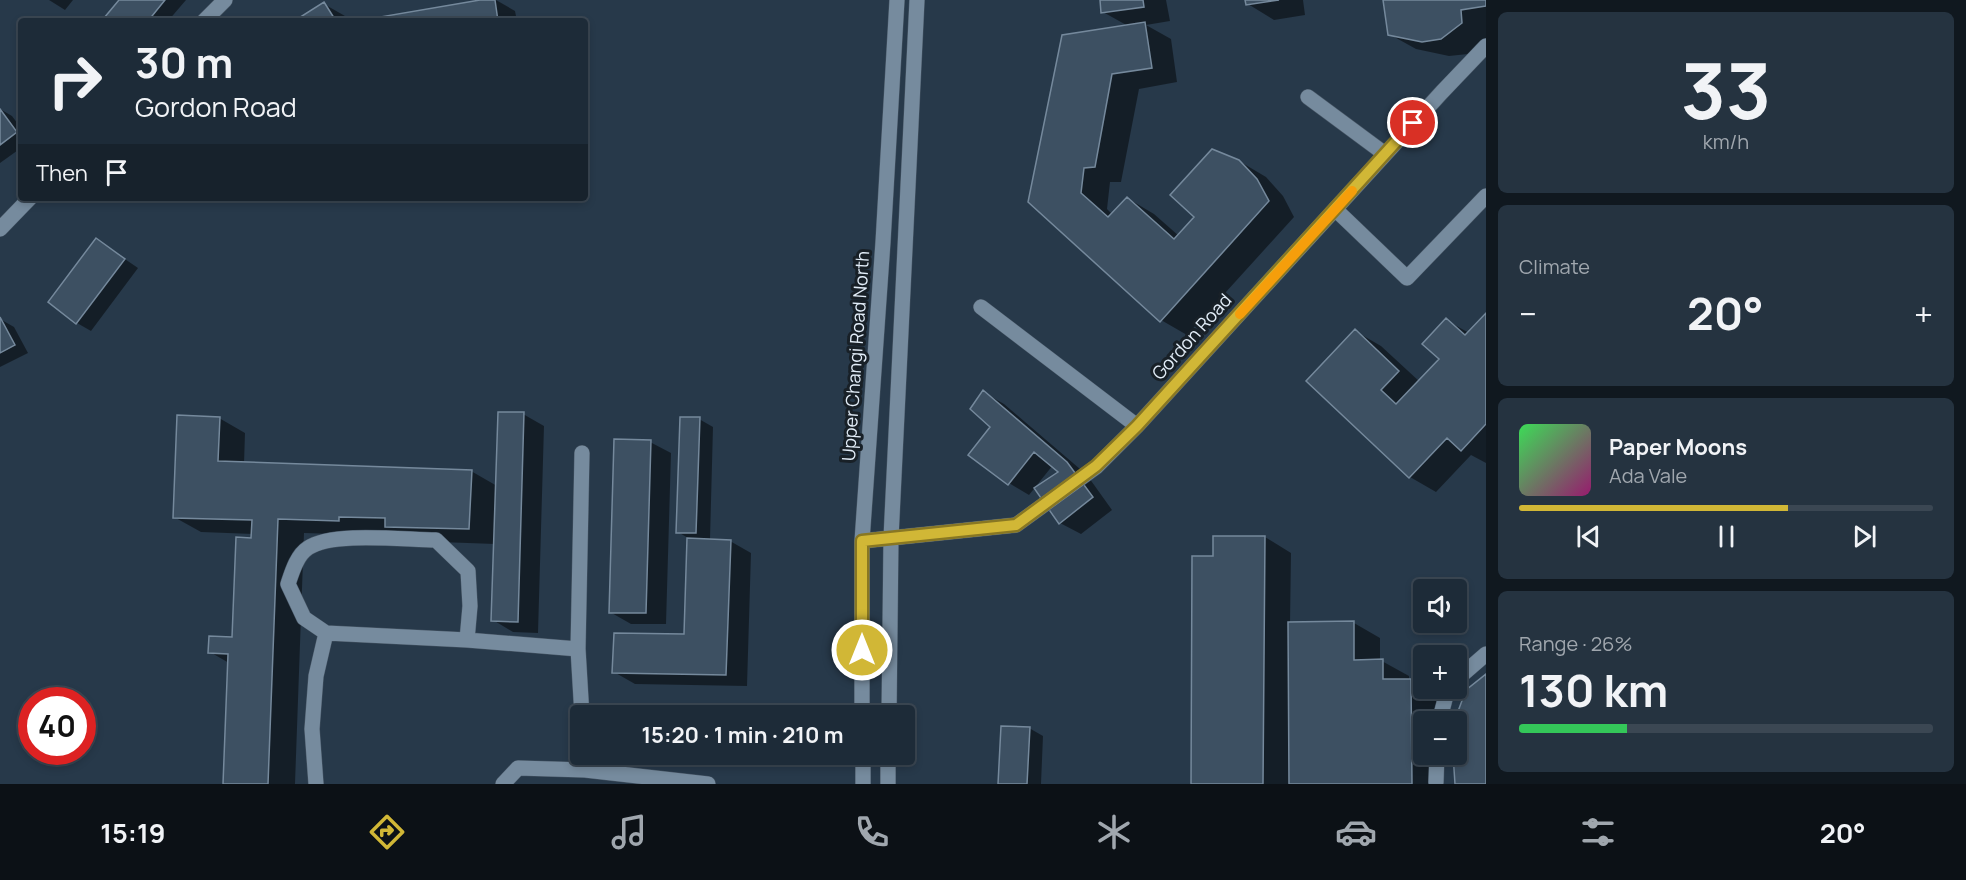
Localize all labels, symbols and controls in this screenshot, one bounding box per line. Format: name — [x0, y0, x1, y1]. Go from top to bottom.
text: 30 m — [135, 33, 233, 91]
text: 33 — [1681, 36, 1771, 142]
icon: right — [36, 42, 114, 120]
text: Gordon Road — [135, 88, 297, 125]
pin — [1387, 97, 1438, 148]
icon: arrive — [1396, 106, 1429, 139]
text: km/h — [1703, 128, 1749, 155]
icon: arrive — [100, 156, 133, 189]
text: Then — [36, 158, 88, 188]
street label: Upper Changi Road North — [836, 250, 874, 462]
text: Climate — [1519, 253, 1590, 280]
text: 20° — [1687, 282, 1764, 344]
street label: Gordon Road — [1146, 288, 1236, 384]
text: − — [1519, 291, 1537, 336]
text: + — [1914, 291, 1933, 336]
text: Paper Moons — [1609, 432, 1747, 462]
text: Ada Vale — [1609, 462, 1687, 489]
icon: previous — [1572, 520, 1605, 553]
icon: pause — [1710, 520, 1743, 553]
icon: next — [1848, 520, 1881, 553]
map controls — [1413, 579, 1467, 765]
button: sound — [1413, 579, 1467, 633]
position arrow — [830, 618, 894, 682]
text: Range · 26% — [1519, 630, 1633, 657]
button: + — [1413, 645, 1467, 699]
text: 130 km — [1519, 659, 1668, 721]
speed limit sign: 40 — [18, 687, 96, 765]
button: − — [1413, 711, 1467, 765]
text: 15:20 · 1 min · 210 m — [641, 720, 844, 750]
icon: directions — [366, 811, 408, 853]
icon: music — [608, 811, 650, 853]
icon: phone — [851, 811, 893, 853]
icon: climate — [1093, 811, 1135, 853]
icon: car — [1335, 811, 1377, 853]
icon: filters — [1577, 811, 1619, 853]
text: 15:19 — [100, 814, 166, 851]
text: 20° — [1820, 814, 1866, 851]

